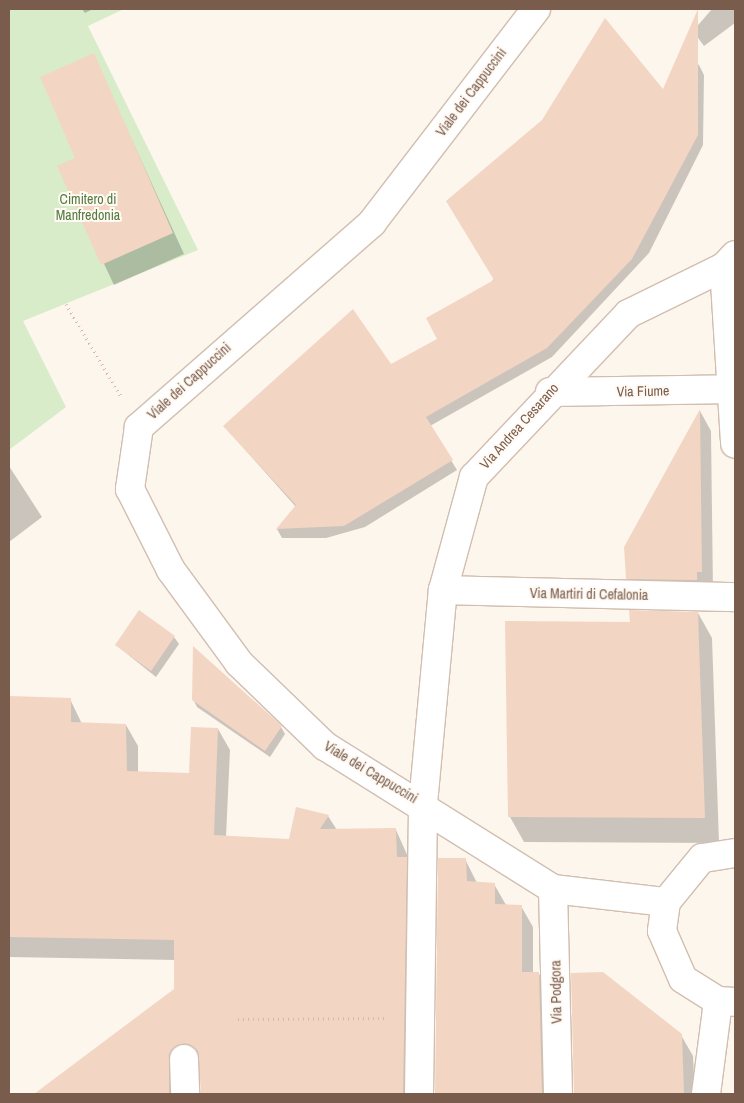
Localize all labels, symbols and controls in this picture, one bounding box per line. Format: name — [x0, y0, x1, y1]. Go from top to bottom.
street label: Viale dei Cappuccini — [432, 44, 510, 140]
park label: Cimitero di Manfredonia — [56, 191, 120, 223]
street label: Viale dei Cappuccini — [144, 339, 234, 423]
street label: Via Andrea Cesarano — [476, 379, 562, 473]
street label: Via Fiume — [616, 382, 670, 400]
street label: Via Martiri di Cefalonia — [530, 585, 648, 603]
street label: Viale dei Cappuccini — [321, 737, 421, 807]
street label: Via Podgora — [547, 960, 565, 1024]

